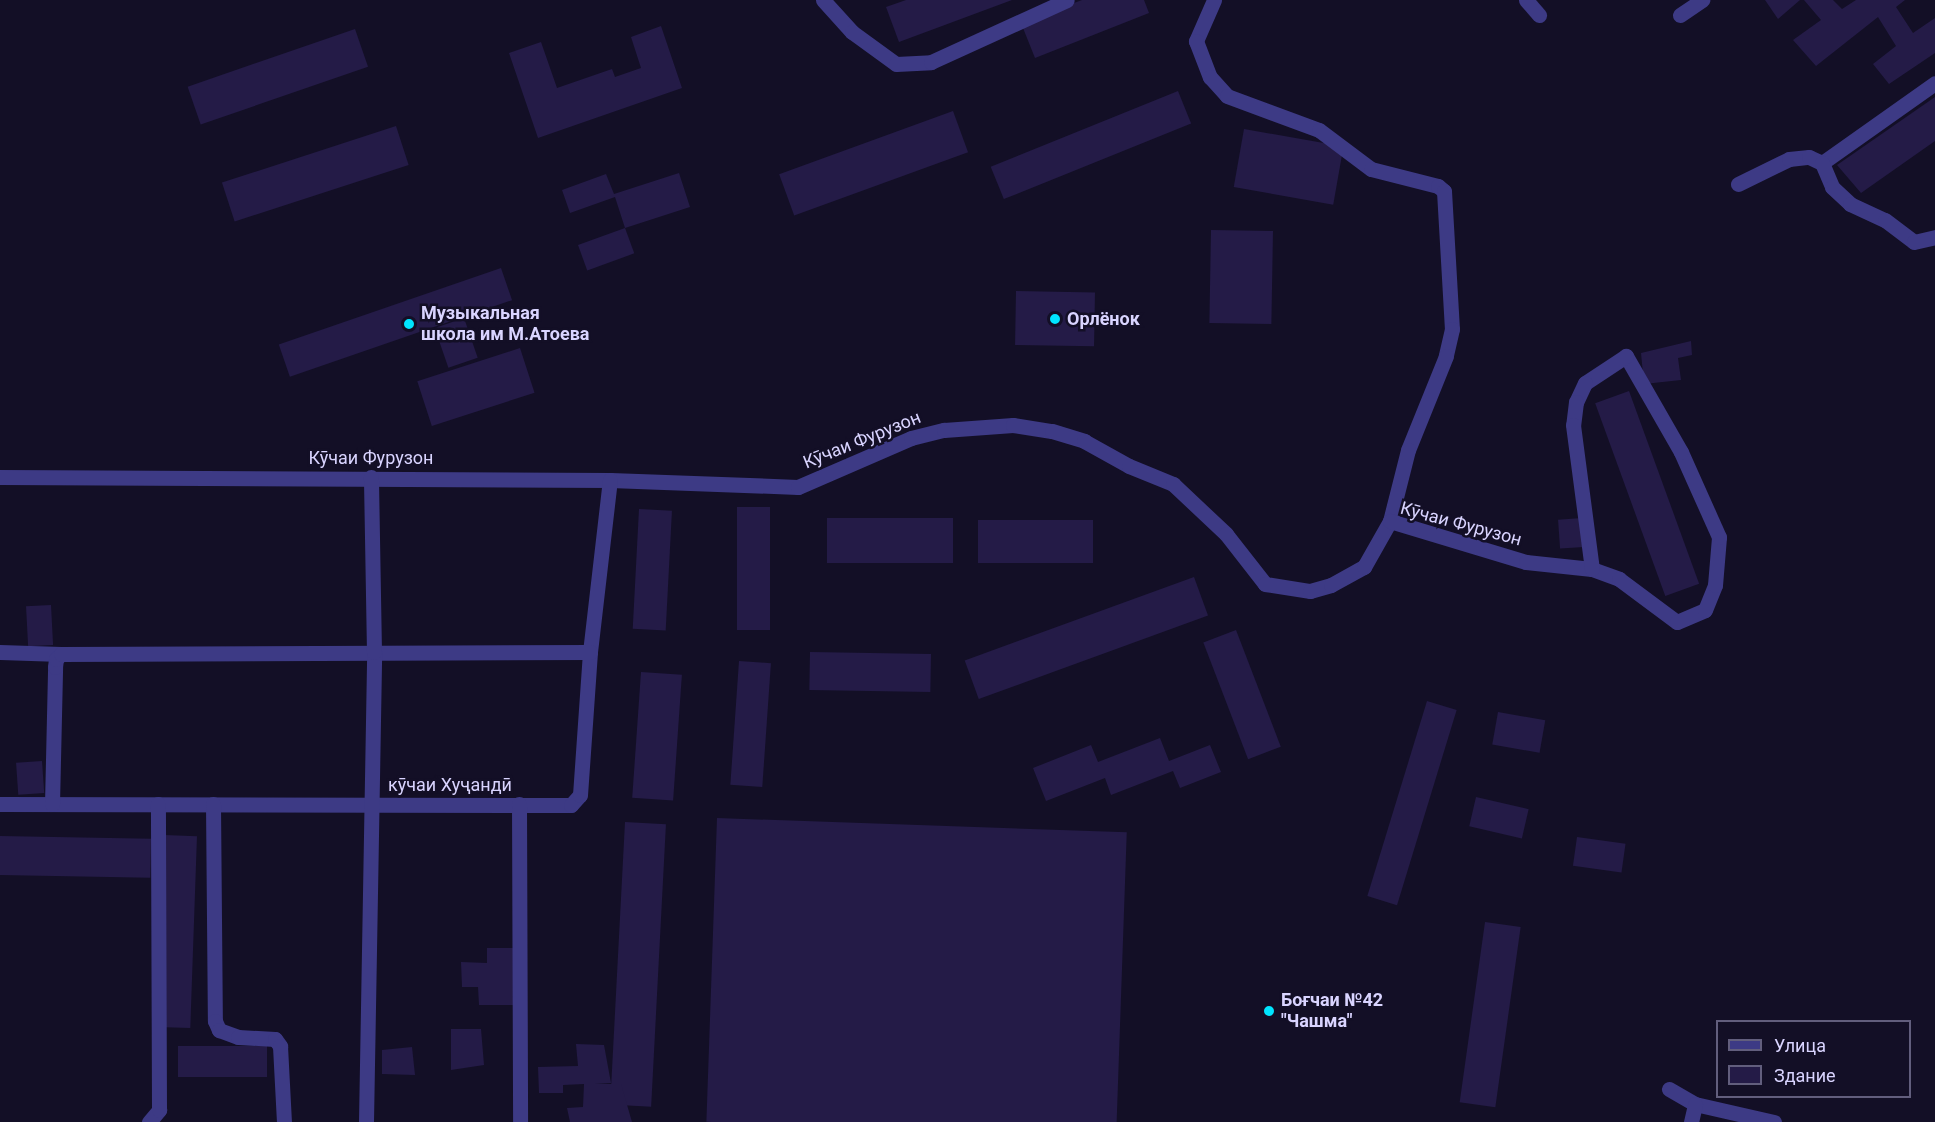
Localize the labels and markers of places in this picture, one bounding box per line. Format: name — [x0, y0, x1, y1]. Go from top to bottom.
place label: Музыкальная школа им М.Атоева — [421, 303, 589, 346]
place label: Орлёнок — [1067, 308, 1140, 330]
marker: Орлёнок — [1048, 312, 1062, 326]
marker: Музыкальная школа им М.Атоева — [402, 317, 416, 331]
place label: Боғчаи №42 "Чашма" — [1281, 990, 1383, 1032]
marker: Боғчаи №42 "Чашма" — [1262, 1004, 1276, 1018]

